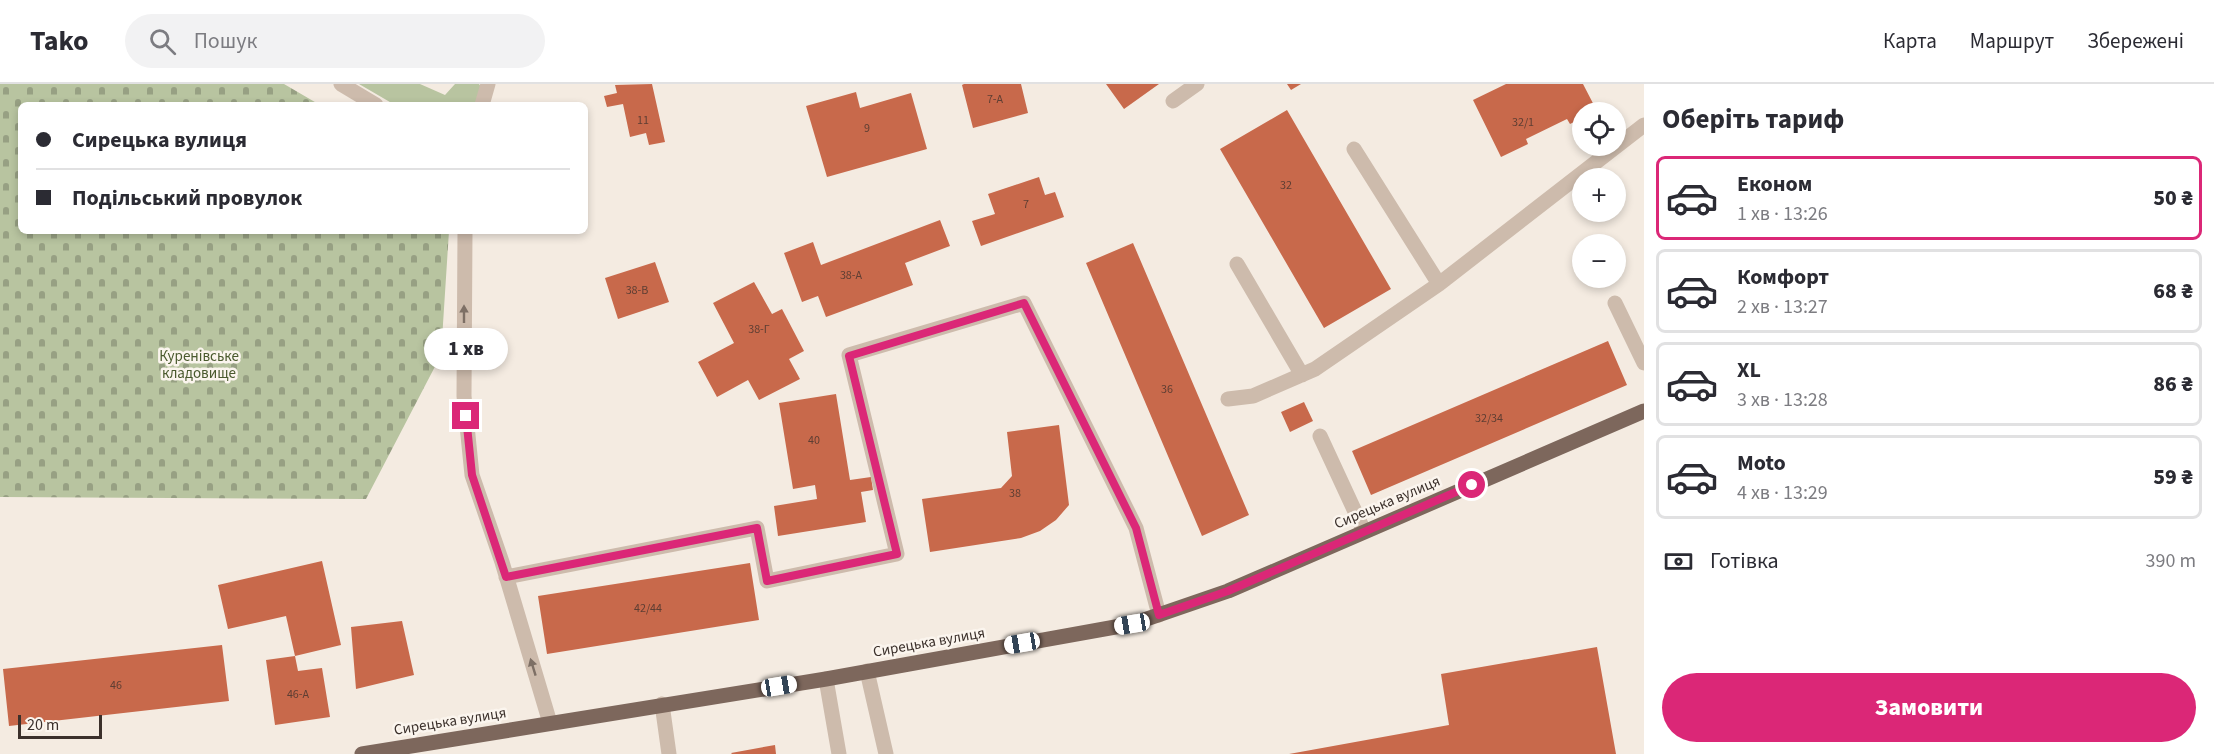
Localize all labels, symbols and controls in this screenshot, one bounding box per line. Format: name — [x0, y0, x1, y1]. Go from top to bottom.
search box — [125, 14, 545, 68]
text: Tako — [30, 21, 89, 61]
icon: search — [146, 25, 179, 58]
text: Пошук — [194, 25, 257, 57]
text: Карта — [1883, 26, 1937, 56]
text: Маршрут — [1970, 26, 2054, 56]
text: Збережені — [2087, 26, 2184, 56]
house number: 7-А — [987, 91, 1004, 108]
text: Оберіть тариф — [1662, 100, 1844, 139]
map controls — [1572, 102, 1626, 288]
button: locate — [1572, 102, 1626, 156]
house number: 11 — [637, 112, 649, 129]
house number: 32/1 — [1512, 114, 1534, 131]
house number: 9 — [864, 120, 870, 137]
text: Сирецька вулиця — [72, 124, 247, 156]
button: + — [1572, 168, 1626, 222]
text: Економ — [1737, 168, 1812, 200]
icon: car — [1665, 171, 1719, 225]
house number: 32 — [1280, 177, 1292, 194]
text: Подільський провулок — [72, 182, 302, 214]
text: 50 ₴ — [2153, 182, 2193, 214]
house number: 7 — [1023, 196, 1029, 213]
text: 1 хв · 13:26 — [1737, 200, 1828, 228]
button: − — [1572, 234, 1626, 288]
text: Комфорт — [1737, 261, 1829, 293]
icon: car — [1665, 264, 1719, 318]
house number: 38-А — [840, 267, 863, 284]
text: 68 ₴ — [2153, 275, 2193, 307]
house number: 38-В — [626, 282, 648, 299]
text: 2 хв · 13:27 — [1737, 293, 1828, 321]
one-way arrow — [459, 304, 469, 323]
house number: 38-Г — [748, 321, 770, 338]
callout: 1 хв — [424, 329, 508, 371]
text: 1 хв — [448, 335, 484, 363]
park label: Куренівське кладовище — [159, 346, 239, 384]
text: XL — [1737, 354, 1761, 386]
icon: car — [1665, 357, 1719, 411]
text: 86 ₴ — [2153, 368, 2193, 400]
house number: 36 — [1161, 381, 1173, 398]
text: 3 хв · 13:28 — [1737, 386, 1828, 414]
route end — [452, 402, 479, 429]
house number: 32/34 — [1475, 410, 1503, 427]
house number: 40 — [808, 432, 820, 449]
text: Moto — [1737, 447, 1786, 479]
icon: car — [1665, 450, 1719, 504]
text: 59 ₴ — [2153, 461, 2193, 493]
street label: Сирецька вулиця — [1331, 471, 1443, 534]
route start — [1458, 471, 1485, 498]
text: 4 хв · 13:29 — [1737, 479, 1828, 507]
house number: 38 — [1009, 485, 1021, 502]
icon: cash — [1662, 545, 1695, 578]
text: Готівка — [1710, 545, 1779, 577]
text: 390 m — [2146, 547, 2196, 575]
house number: 42/44 — [634, 600, 662, 617]
car — [1113, 612, 1151, 636]
street label: Сирецька вулиця — [871, 622, 987, 663]
car — [1003, 631, 1041, 655]
one-way arrow — [528, 658, 537, 676]
button: Замовити — [1662, 673, 2196, 742]
car — [760, 674, 798, 698]
house number: 46 — [110, 677, 122, 694]
house number: 46-А — [287, 686, 310, 703]
street label: Сирецька вулиця — [392, 702, 508, 741]
scale bar — [18, 712, 102, 740]
text: 20 m — [27, 714, 59, 736]

